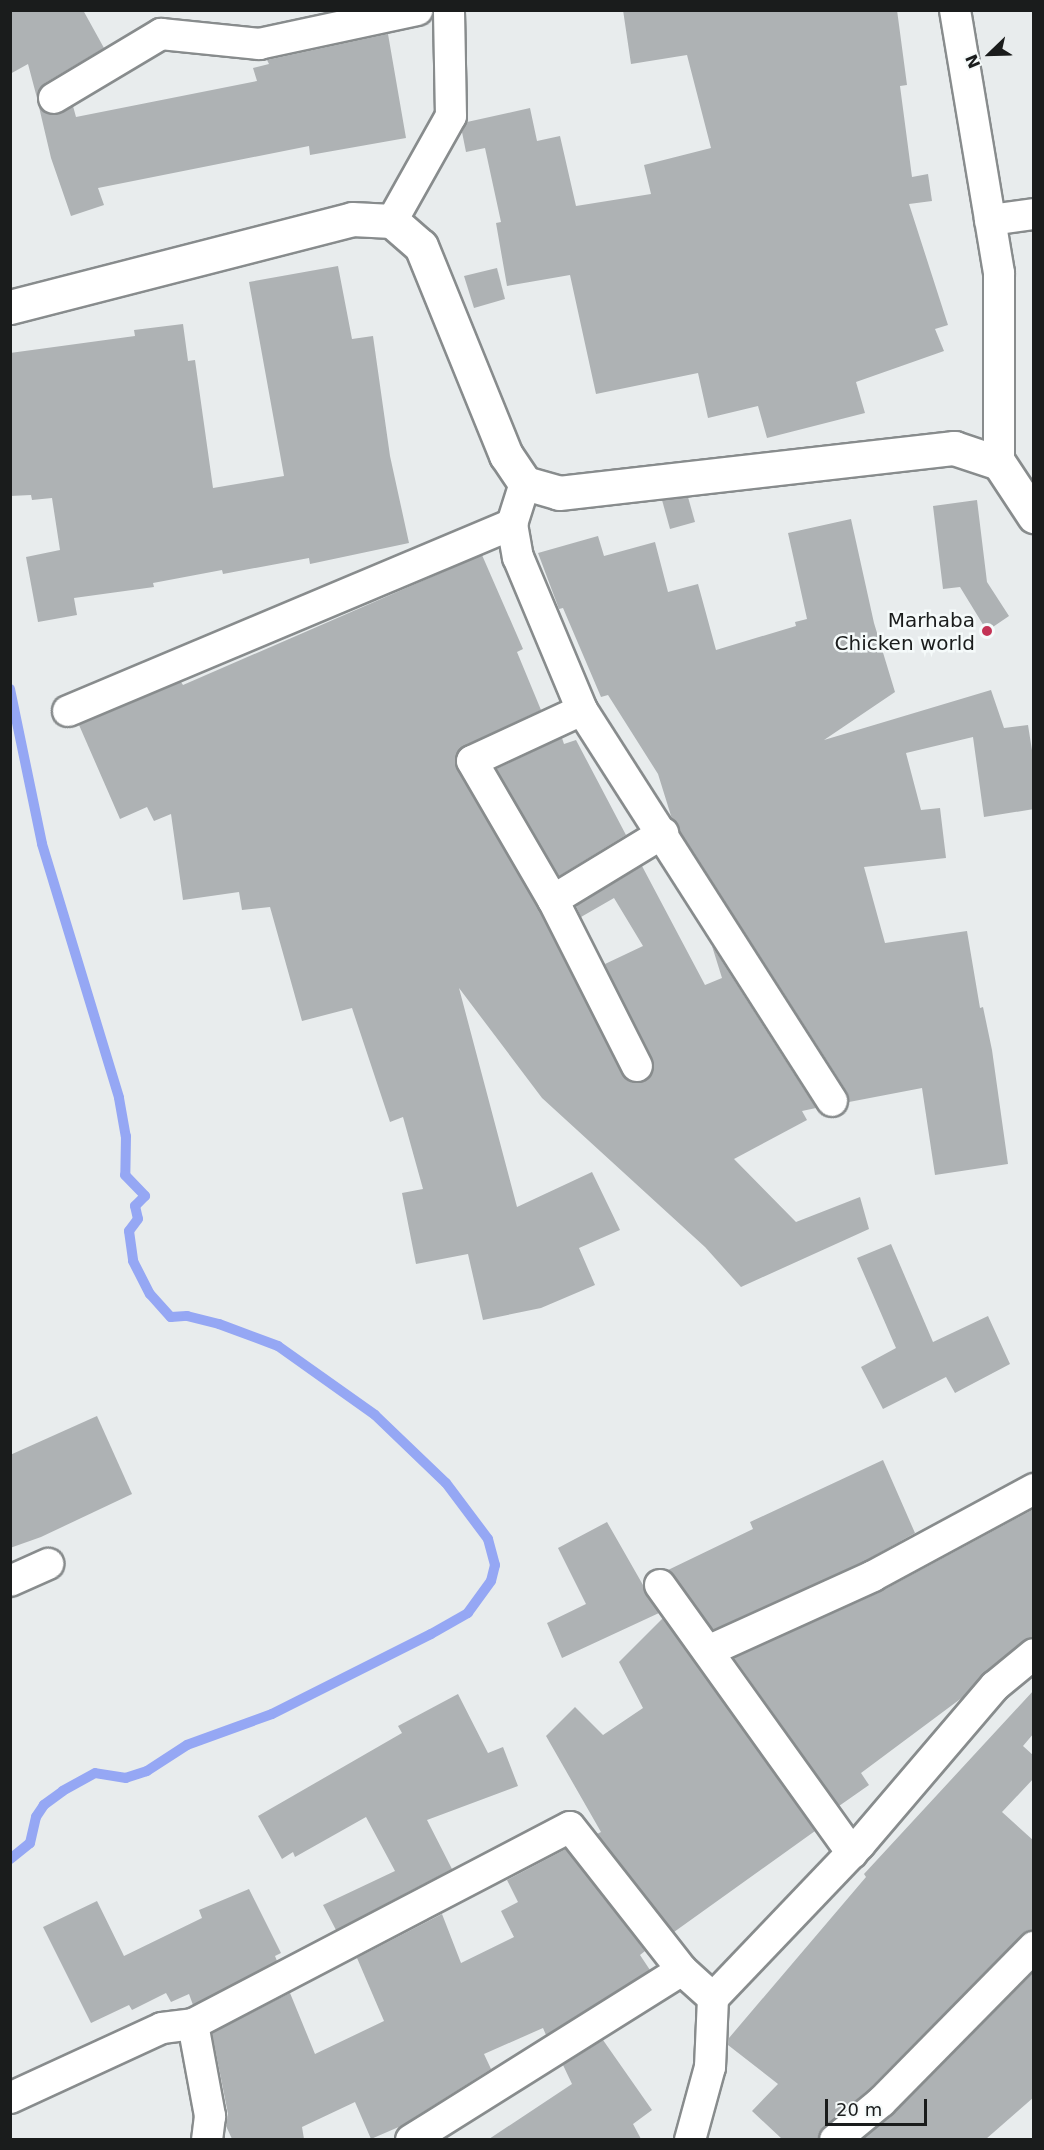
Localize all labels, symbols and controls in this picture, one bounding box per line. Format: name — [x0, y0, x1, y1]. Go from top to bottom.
north arrow — [960, 24, 1020, 84]
text: N — [962, 51, 984, 71]
place label: Marhaba Chicken world — [835, 608, 975, 655]
marker: Marhaba Chicken world — [980, 624, 994, 638]
scale bar — [828, 2087, 930, 2125]
text: 20 m — [836, 2099, 882, 2120]

